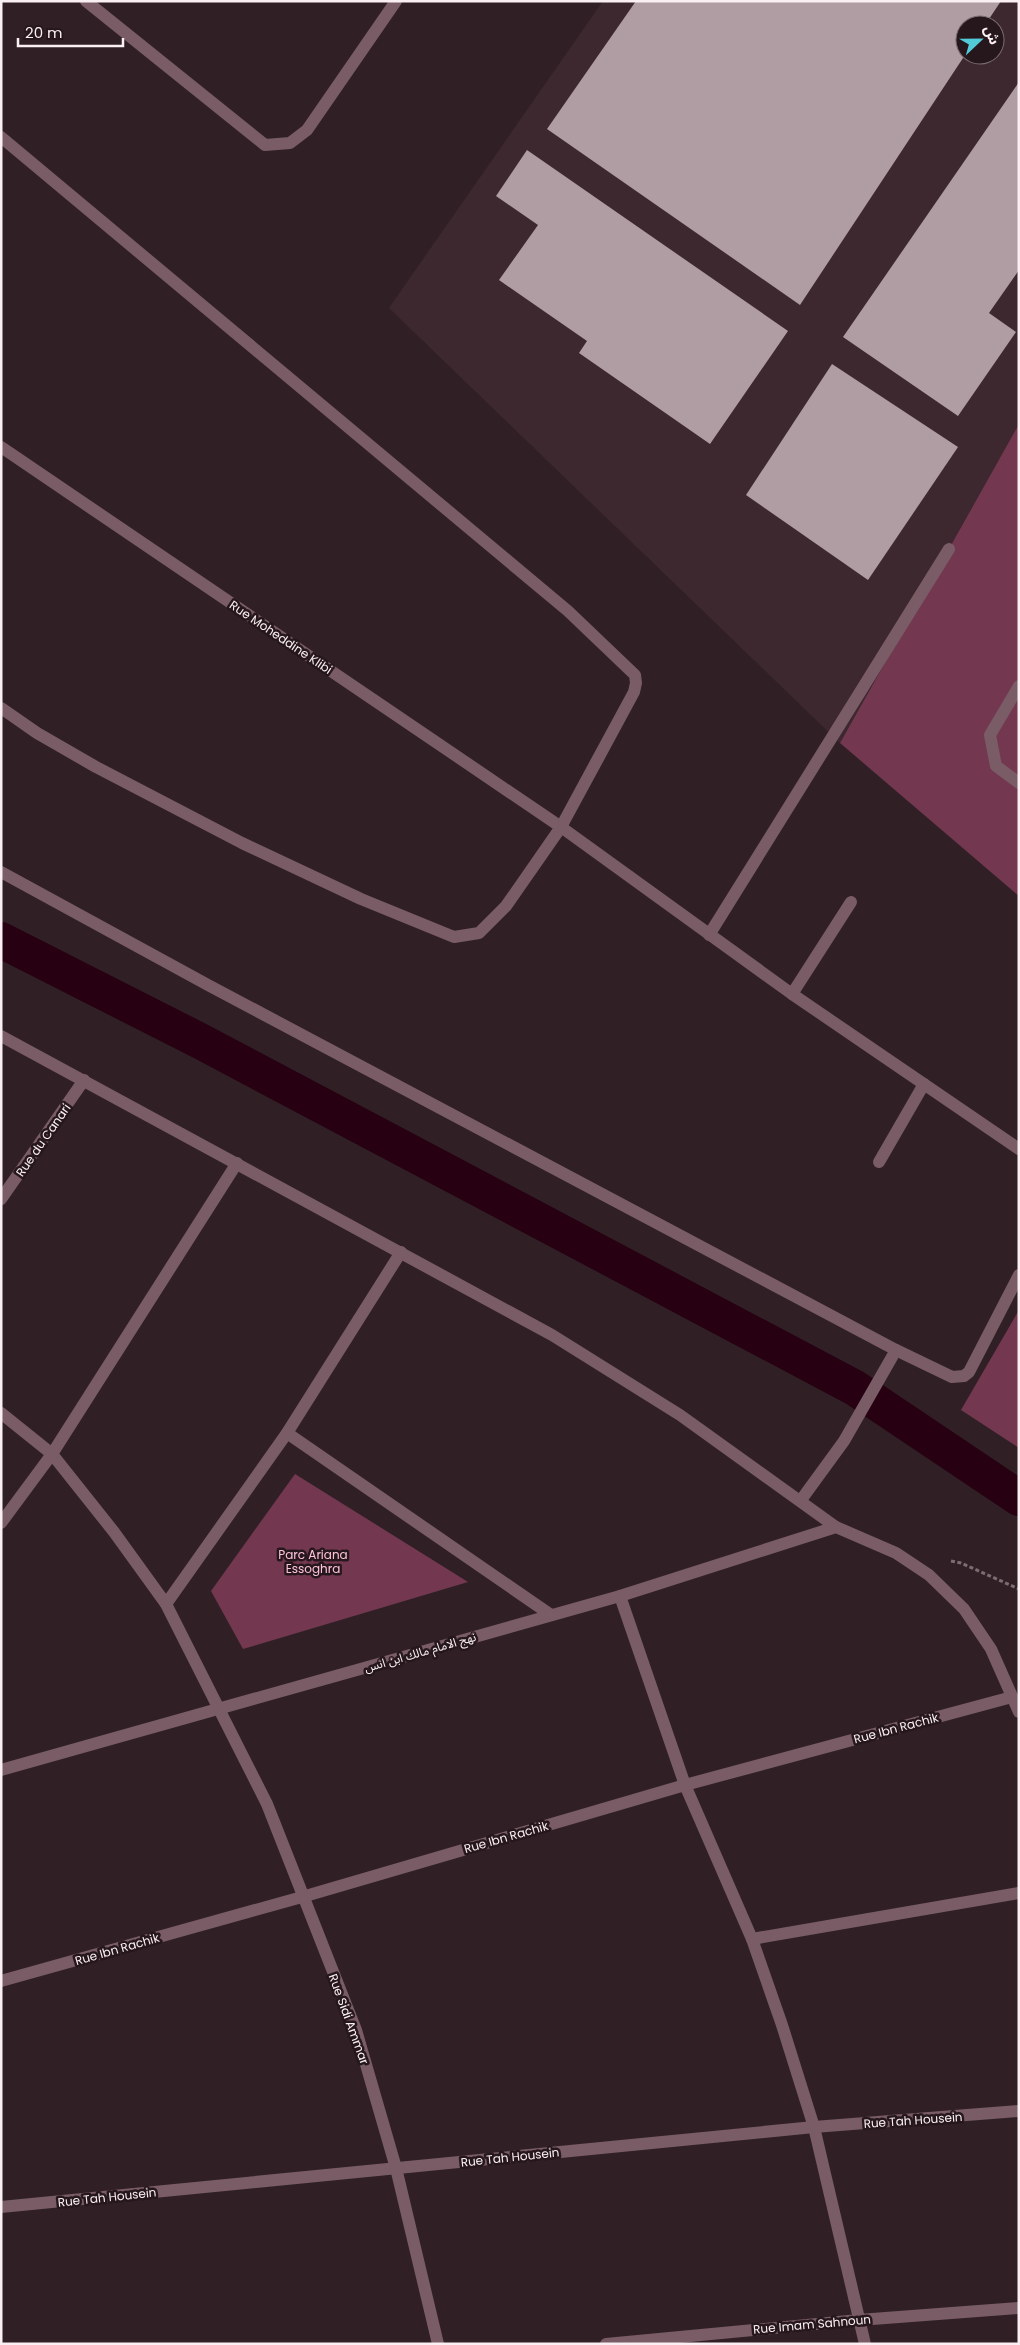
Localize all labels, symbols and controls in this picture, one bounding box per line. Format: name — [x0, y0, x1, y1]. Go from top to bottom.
scale bar — [18, 15, 122, 47]
north arrow — [955, 15, 1005, 65]
text: 20 m — [25, 22, 63, 43]
text: ش — [979, 22, 1005, 48]
street label: Rue Moheddine Klibi — [226, 596, 336, 678]
street label: Rue du Canari — [12, 1100, 74, 1180]
park label: Parc Ariana Essoghra — [278, 1546, 348, 1577]
street label: نهج الامام مالك ابن انس — [362, 1628, 478, 1677]
street label: Rue Ibn Rachik — [852, 1708, 941, 1747]
street label: Rue Ibn Rachik — [462, 1817, 551, 1857]
street label: Rue Ibn Rachik — [73, 1929, 162, 1969]
street label: Rue Sidi Ammar — [325, 1971, 373, 2067]
street label: Rue Tah Housein — [863, 2108, 963, 2132]
street label: Rue Tah Housein — [460, 2143, 560, 2171]
street label: Rue Tah Housein — [57, 2183, 157, 2211]
street label: Rue Imam Sahnoun — [752, 2310, 872, 2338]

